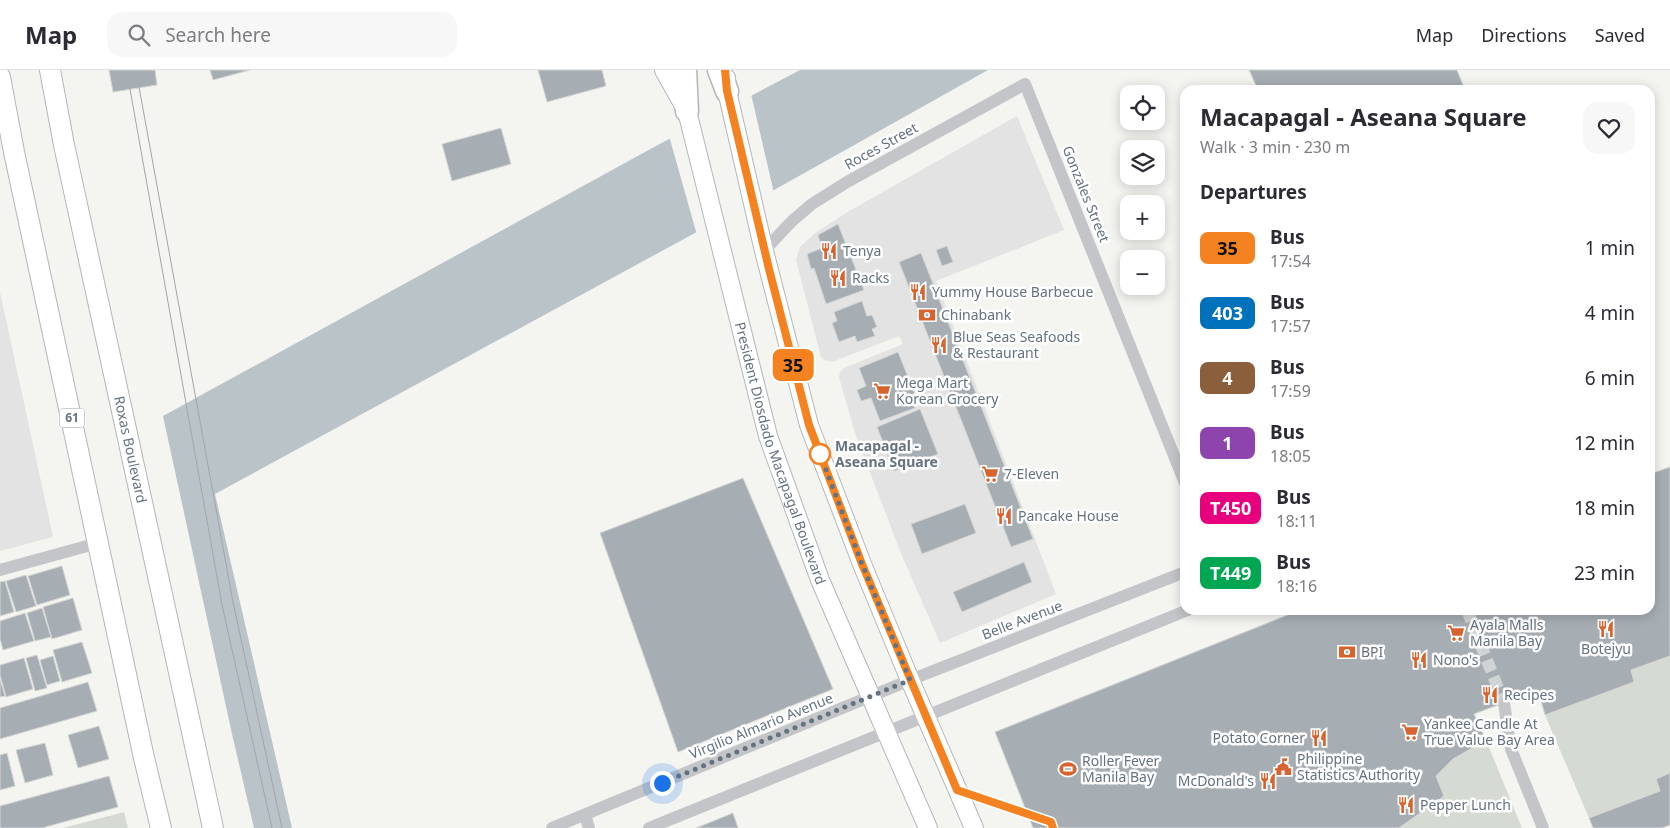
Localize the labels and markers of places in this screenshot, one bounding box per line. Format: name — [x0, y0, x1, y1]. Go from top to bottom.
restaurant icon: Tenya — [819, 241, 839, 261]
place label: Tenya — [843, 241, 881, 260]
restaurant icon: Racks — [828, 268, 848, 288]
place label: Racks — [852, 268, 890, 287]
restaurant icon: Yummy House Barbecue — [908, 282, 928, 302]
place label: Yummy House Barbecue — [932, 282, 1093, 301]
bank icon: Chinabank — [917, 305, 937, 325]
place label: Chinabank — [941, 305, 1012, 324]
place label: Blue Seas Seafoods & Restaurant — [953, 327, 1080, 362]
restaurant icon: Blue Seas Seafoods & Restaurant — [929, 335, 949, 355]
place label: Mega Mart Korean Grocery — [896, 373, 999, 408]
supermarket icon: Mega Mart Korean Grocery — [872, 381, 892, 401]
place label: Macapagal - Aseana Square — [835, 436, 938, 471]
marker: Macapagal - Aseana Square — [809, 443, 831, 465]
supermarket icon: 7-Eleven — [980, 464, 1000, 484]
place label: 7-Eleven — [1004, 464, 1059, 483]
restaurant icon: Pancake House — [994, 506, 1014, 526]
place label: Pancake House — [1018, 506, 1119, 525]
place label: Ayala Malls Manila Bay — [1470, 615, 1544, 650]
restaurant icon: Botejyu — [1596, 619, 1616, 639]
supermarket icon: Ayala Malls Manila Bay — [1446, 623, 1466, 643]
place label: Botejyu — [1581, 639, 1631, 658]
bank icon: BPI — [1337, 642, 1357, 662]
place label: BPI — [1361, 642, 1384, 661]
restaurant icon: Nono's — [1409, 650, 1429, 670]
place label: Nono's — [1433, 650, 1479, 669]
restaurant icon: Recipes — [1480, 685, 1500, 705]
place label: Recipes — [1504, 685, 1554, 704]
place label: Yankee Candle At True Value Bay Area — [1424, 714, 1555, 749]
supermarket icon: Yankee Candle At True Value Bay Area — [1400, 722, 1420, 742]
place label: Potato Corner — [1213, 728, 1305, 747]
restaurant icon: Potato Corner — [1309, 728, 1329, 748]
place label: Philippine Statistics Authority — [1297, 749, 1421, 784]
place label: Roller Fever Manila Bay — [1082, 751, 1160, 786]
public building icon: Philippine Statistics Authority — [1273, 757, 1293, 777]
sports icon: Roller Fever Manila Bay — [1058, 759, 1078, 779]
place label: McDonald's — [1178, 771, 1254, 790]
restaurant icon: McDonald's — [1258, 771, 1278, 791]
restaurant icon: Pepper Lunch — [1396, 795, 1416, 815]
place label: Pepper Lunch — [1420, 795, 1511, 814]

